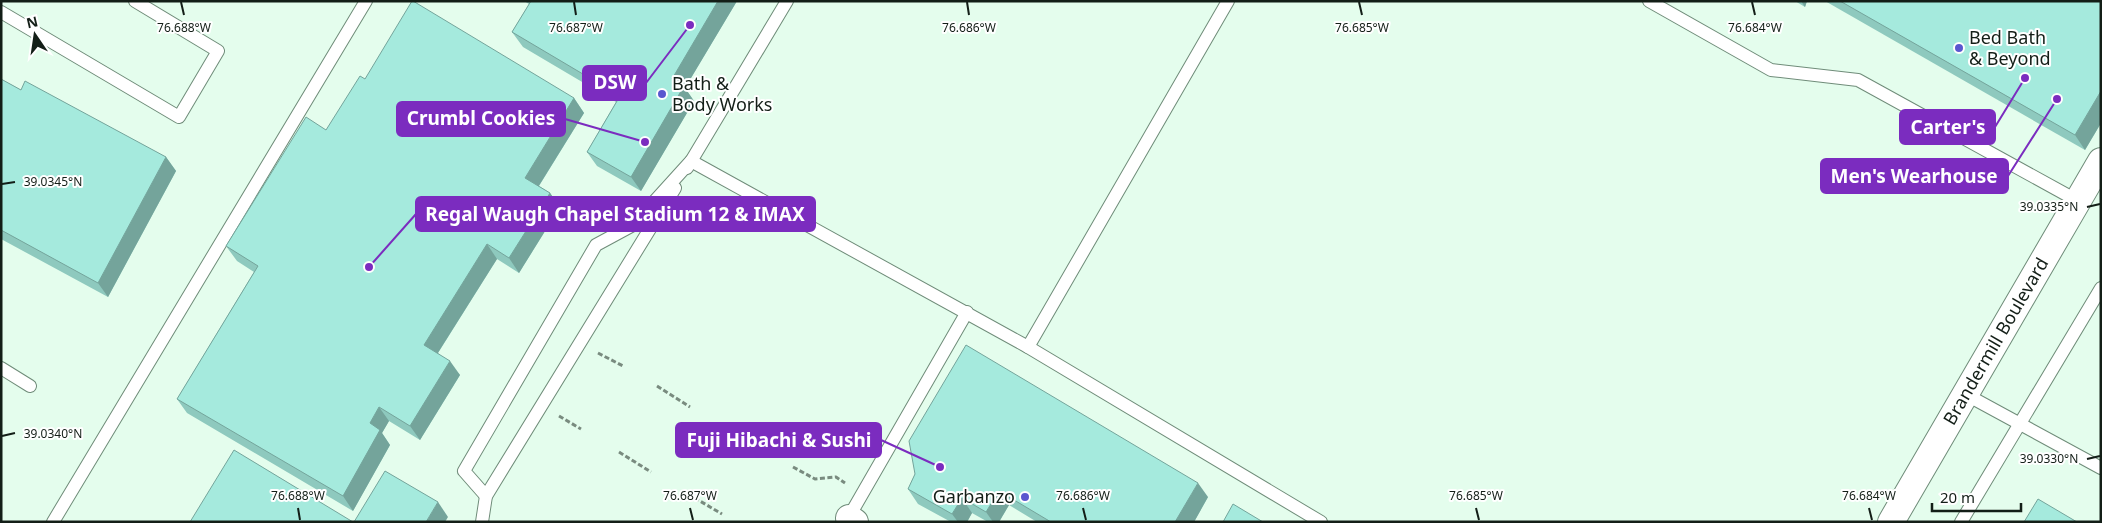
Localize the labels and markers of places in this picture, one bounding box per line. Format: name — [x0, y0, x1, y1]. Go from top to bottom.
place label: Bed Bath & Beyond — [1969, 25, 2051, 70]
marker: Bed Bath & Beyond — [1953, 42, 1965, 54]
callout: DSW — [583, 66, 646, 100]
place label: Bath & Body Works — [672, 71, 772, 116]
marker: Bath & Body Works — [656, 88, 668, 100]
callout: Crumbl Cookies — [397, 102, 565, 136]
callout: Carter's — [1900, 110, 1995, 144]
callout: Men's Wearhouse — [1821, 159, 2008, 193]
callout: Regal Waugh Chapel Stadium 12 & IMAX — [416, 197, 815, 231]
callout: Fuji Hibachi & Sushi — [676, 423, 881, 457]
place label: Garbanzo — [933, 484, 1015, 508]
marker: Garbanzo — [1019, 491, 1031, 503]

